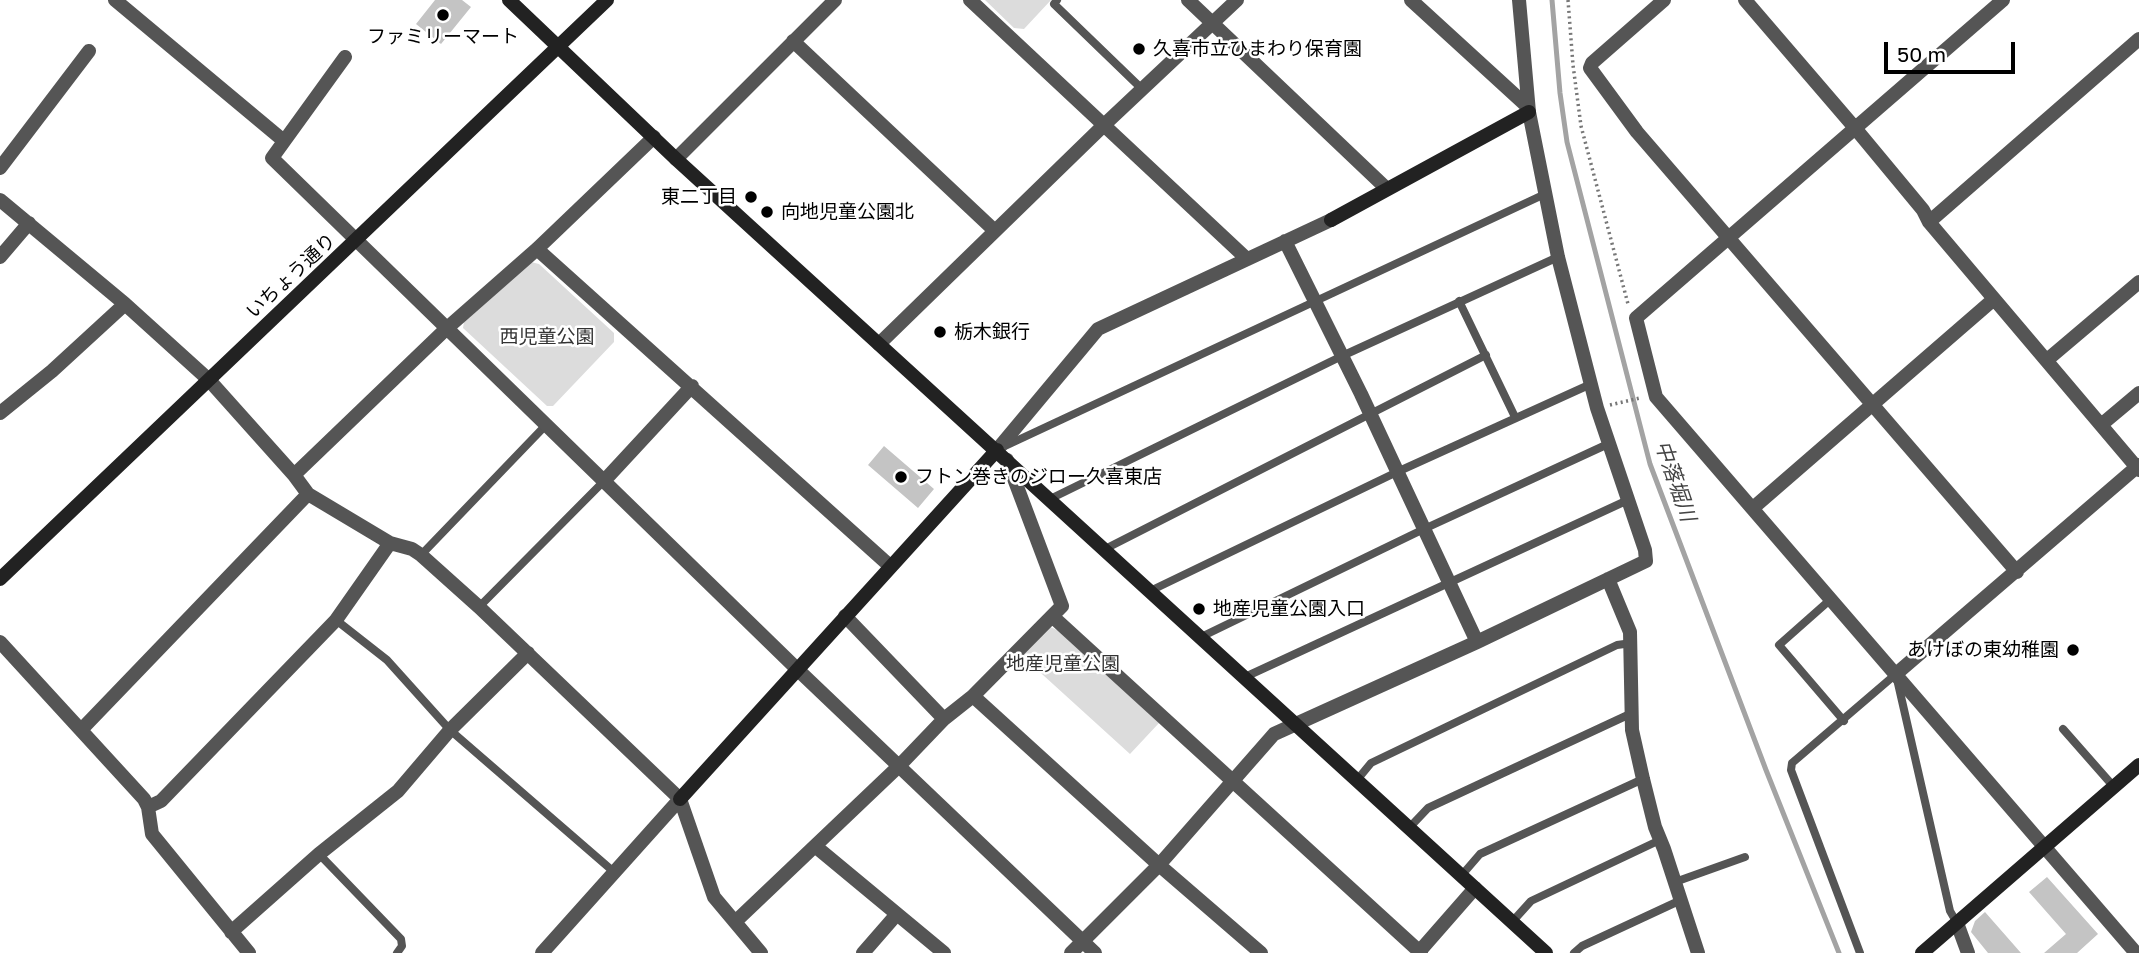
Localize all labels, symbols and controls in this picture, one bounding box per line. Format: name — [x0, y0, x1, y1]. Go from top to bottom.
marker: ファミリーマート — [435, 7, 451, 23]
place label: ファミリーマート — [367, 26, 519, 48]
scale bar — [1887, 28, 2018, 72]
place label: 久喜市立ひまわり保育園 — [1153, 38, 1362, 60]
marker: 久喜市立ひまわり保育園 — [1131, 41, 1147, 57]
text: 50 m — [1897, 41, 1946, 67]
place label: 東二丁目 — [661, 186, 737, 208]
marker: 東二丁目 — [743, 189, 759, 205]
place label: 向地児童公園北 — [781, 201, 914, 223]
marker: 向地児童公園北 — [759, 204, 775, 220]
street label: いちょう通り — [242, 229, 340, 323]
place label: 栃木銀行 — [954, 321, 1030, 343]
marker: 栃木銀行 — [932, 324, 948, 340]
park label: 西児童公園 — [500, 326, 594, 348]
water label: 中落堀川 — [1649, 437, 1701, 525]
place label: フトン巻きのジロー久喜東店 — [915, 466, 1162, 488]
marker: フトン巻きのジロー久喜東店 — [893, 469, 909, 485]
place label: 地産児童公園入口 — [1213, 598, 1365, 620]
marker: 地産児童公園入口 — [1191, 601, 1207, 617]
place label: あけぼの東幼稚園 — [1907, 639, 2059, 661]
marker: あけぼの東幼稚園 — [2065, 642, 2081, 658]
park label: 地産児童公園 — [1006, 653, 1120, 675]

